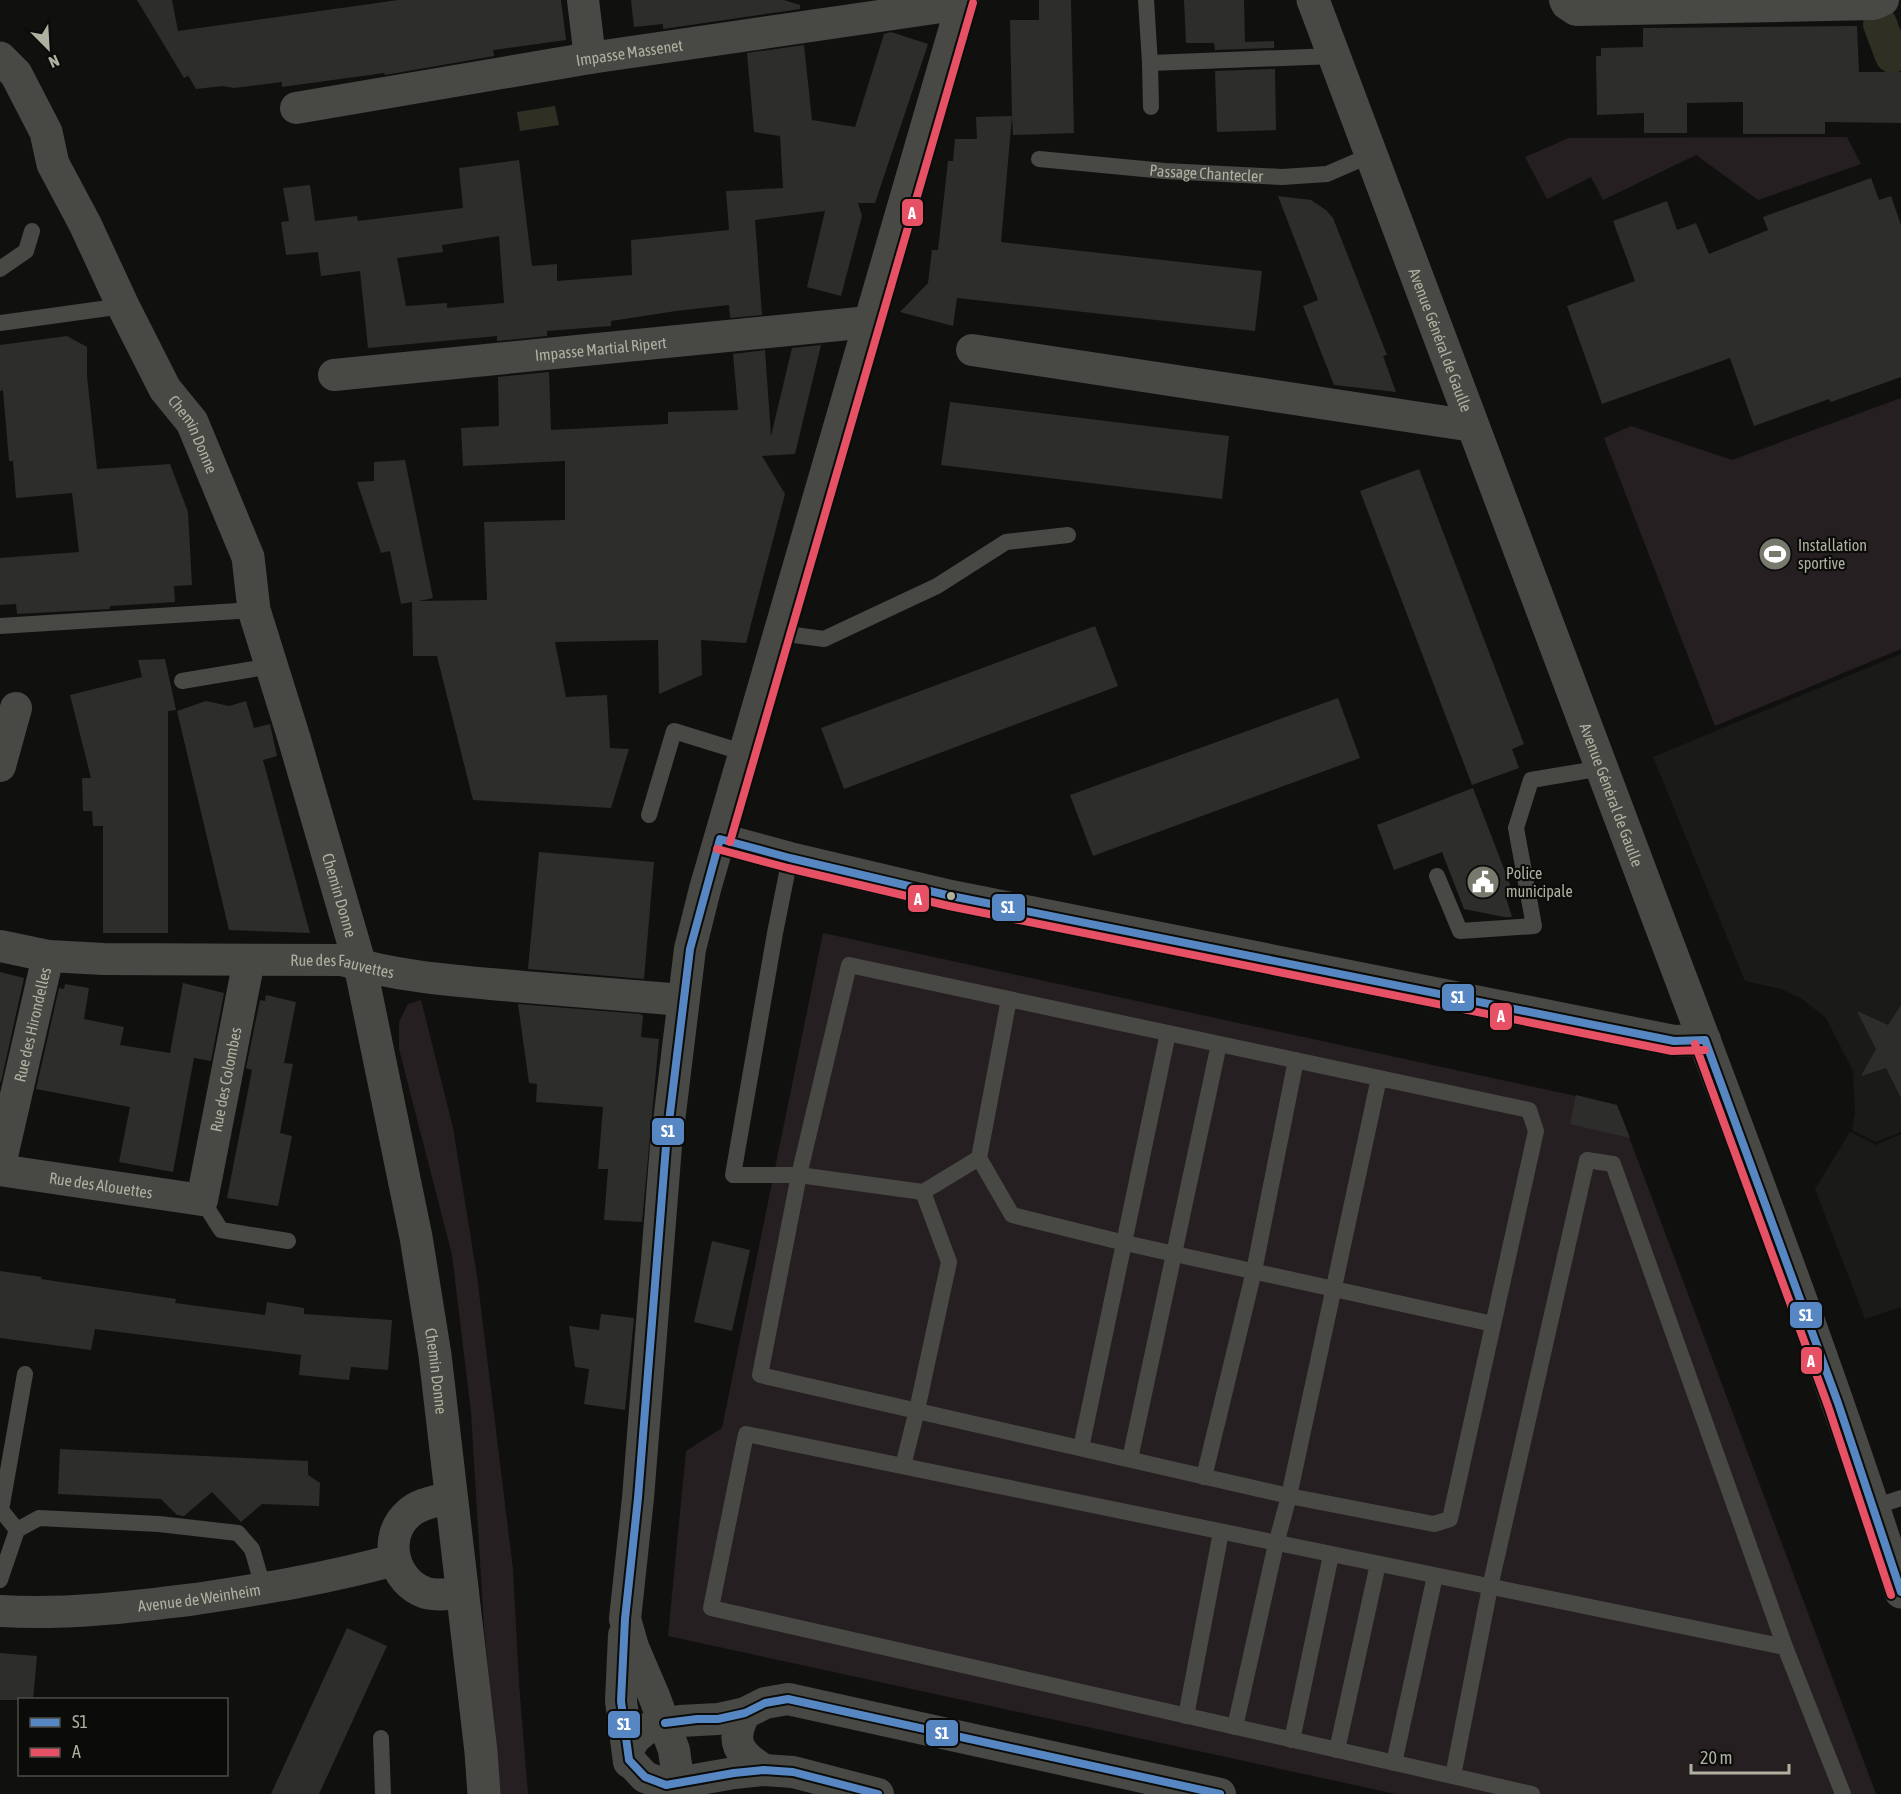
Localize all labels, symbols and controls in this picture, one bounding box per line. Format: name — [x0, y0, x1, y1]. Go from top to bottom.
north arrow — [18, 18, 78, 78]
street label: Impasse Massenet — [575, 36, 684, 69]
text: N — [46, 52, 62, 72]
street label: Passage Chantecler — [1149, 161, 1264, 185]
line badge: A — [901, 198, 924, 227]
text: A — [907, 204, 916, 222]
street label: Avenue Général de Gaulle — [1405, 266, 1476, 414]
street label: Impasse Martial Ripert — [534, 333, 668, 364]
street label: Chemin Donne — [165, 391, 221, 476]
sports icon: Installation sportive — [1757, 536, 1793, 572]
place label: Installation sportive — [1798, 536, 1867, 573]
street label: Avenue Général de Gaulle — [1577, 721, 1647, 869]
street label: Chemin Donne — [319, 851, 360, 939]
public building icon: Police municipale — [1465, 864, 1501, 900]
place label: Police municipale — [1506, 864, 1573, 901]
line badge: A — [907, 884, 930, 913]
text: A — [913, 890, 922, 908]
unlabelled marker — [945, 890, 957, 902]
line badge: S1 — [991, 893, 1026, 922]
text: S1 — [1001, 898, 1016, 916]
street label: Rue des Fauvettes — [290, 951, 396, 981]
street label: Rue des Hirondelles — [10, 965, 54, 1084]
line badge: S1 — [1441, 983, 1475, 1012]
text: S1 — [1451, 988, 1466, 1006]
line badge: A — [1489, 1002, 1513, 1031]
text: A — [1496, 1007, 1505, 1025]
street label: Rue des Colombes — [207, 1025, 245, 1133]
line badge: S1 — [651, 1117, 685, 1146]
text: S1 — [661, 1122, 676, 1140]
street label: Rue des Alouettes — [48, 1168, 154, 1202]
line badge: S1 — [1789, 1301, 1823, 1329]
text: S1 — [1799, 1306, 1814, 1324]
street label: Chemin Donne — [422, 1327, 451, 1415]
line badge: A — [1800, 1346, 1823, 1375]
text: A — [1806, 1352, 1815, 1370]
street label: Avenue de Weinheim — [137, 1580, 262, 1615]
legend — [18, 1698, 228, 1776]
line badge: S1 — [607, 1710, 641, 1739]
text: S1 — [72, 1711, 88, 1732]
text: S1 — [617, 1715, 632, 1733]
line badge: S1 — [925, 1719, 959, 1747]
text: S1 — [935, 1724, 950, 1742]
scale bar — [1691, 1737, 1788, 1775]
text: A — [72, 1741, 81, 1762]
text: 20 m — [1700, 1747, 1732, 1768]

